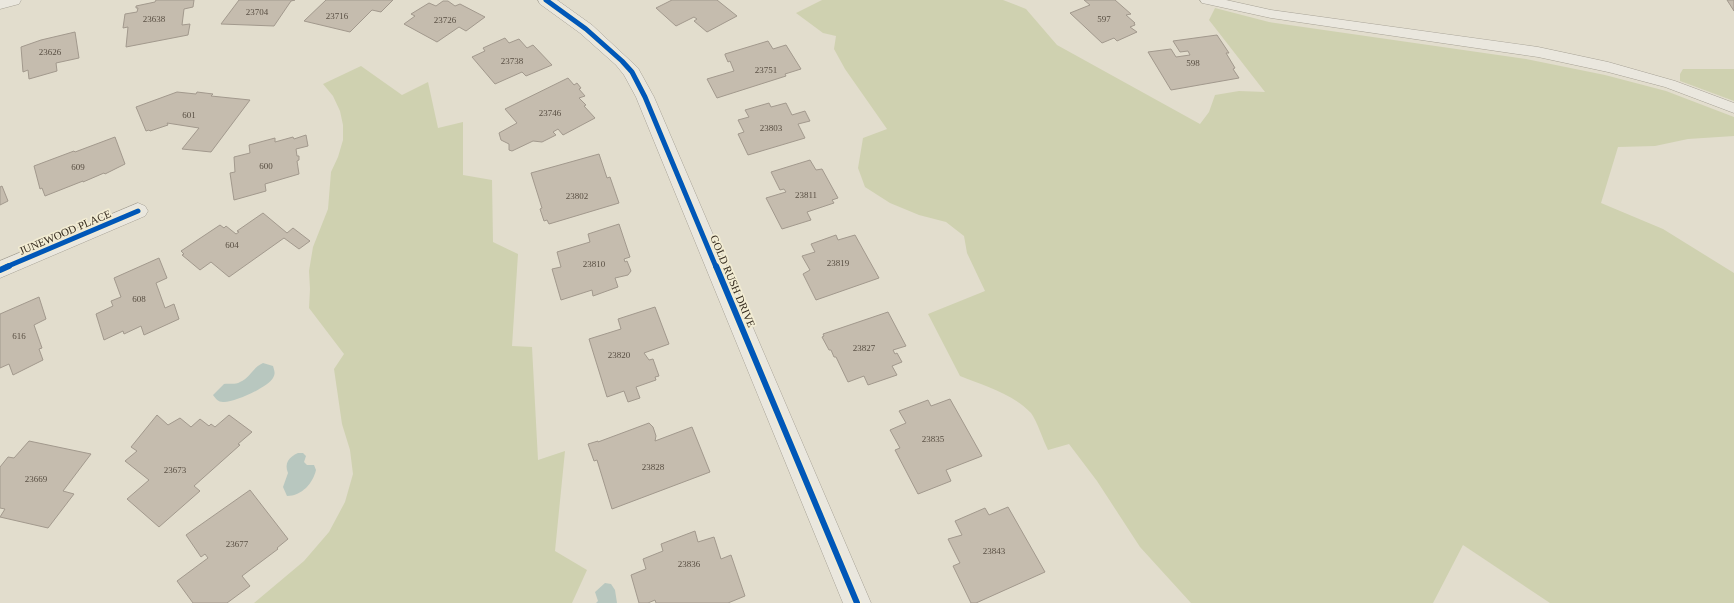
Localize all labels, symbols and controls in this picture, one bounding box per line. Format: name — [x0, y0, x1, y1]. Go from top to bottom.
house number: 23704 — [246, 7, 269, 17]
house number: 23716 — [326, 11, 349, 21]
house number: 23638 — [143, 14, 166, 24]
house number: 597 — [1097, 14, 1111, 24]
house number: 23726 — [434, 15, 457, 25]
house number: 23626 — [39, 47, 62, 57]
house number: 23738 — [501, 56, 524, 66]
house number: 598 — [1186, 58, 1200, 68]
house number: 23751 — [755, 65, 777, 75]
house number: 23746 — [539, 108, 562, 118]
house number: 601 — [182, 110, 196, 120]
house number: 23803 — [760, 123, 783, 133]
house number: 600 — [259, 161, 273, 171]
house number: 609 — [71, 162, 85, 172]
house number: 23811 — [795, 190, 817, 200]
house number: 23802 — [566, 191, 588, 201]
street label: JUNEWOOD PLACE — [17, 207, 113, 257]
street label: GOLD RUSH DRIVE — [708, 233, 758, 329]
house number: 604 — [225, 240, 239, 250]
house number: 23819 — [827, 258, 850, 268]
house number: 23810 — [583, 259, 606, 269]
house number: 608 — [132, 294, 146, 304]
house number: 616 — [12, 331, 26, 341]
house number: 23827 — [853, 343, 876, 353]
house number: 23820 — [608, 350, 631, 360]
house number: 23835 — [922, 434, 945, 444]
house number: 23828 — [642, 462, 665, 472]
house number: 23673 — [164, 465, 187, 475]
house number: 23669 — [25, 474, 48, 484]
house number: 23677 — [226, 539, 249, 549]
house number: 23843 — [983, 546, 1006, 556]
house number: 23836 — [678, 559, 701, 569]

